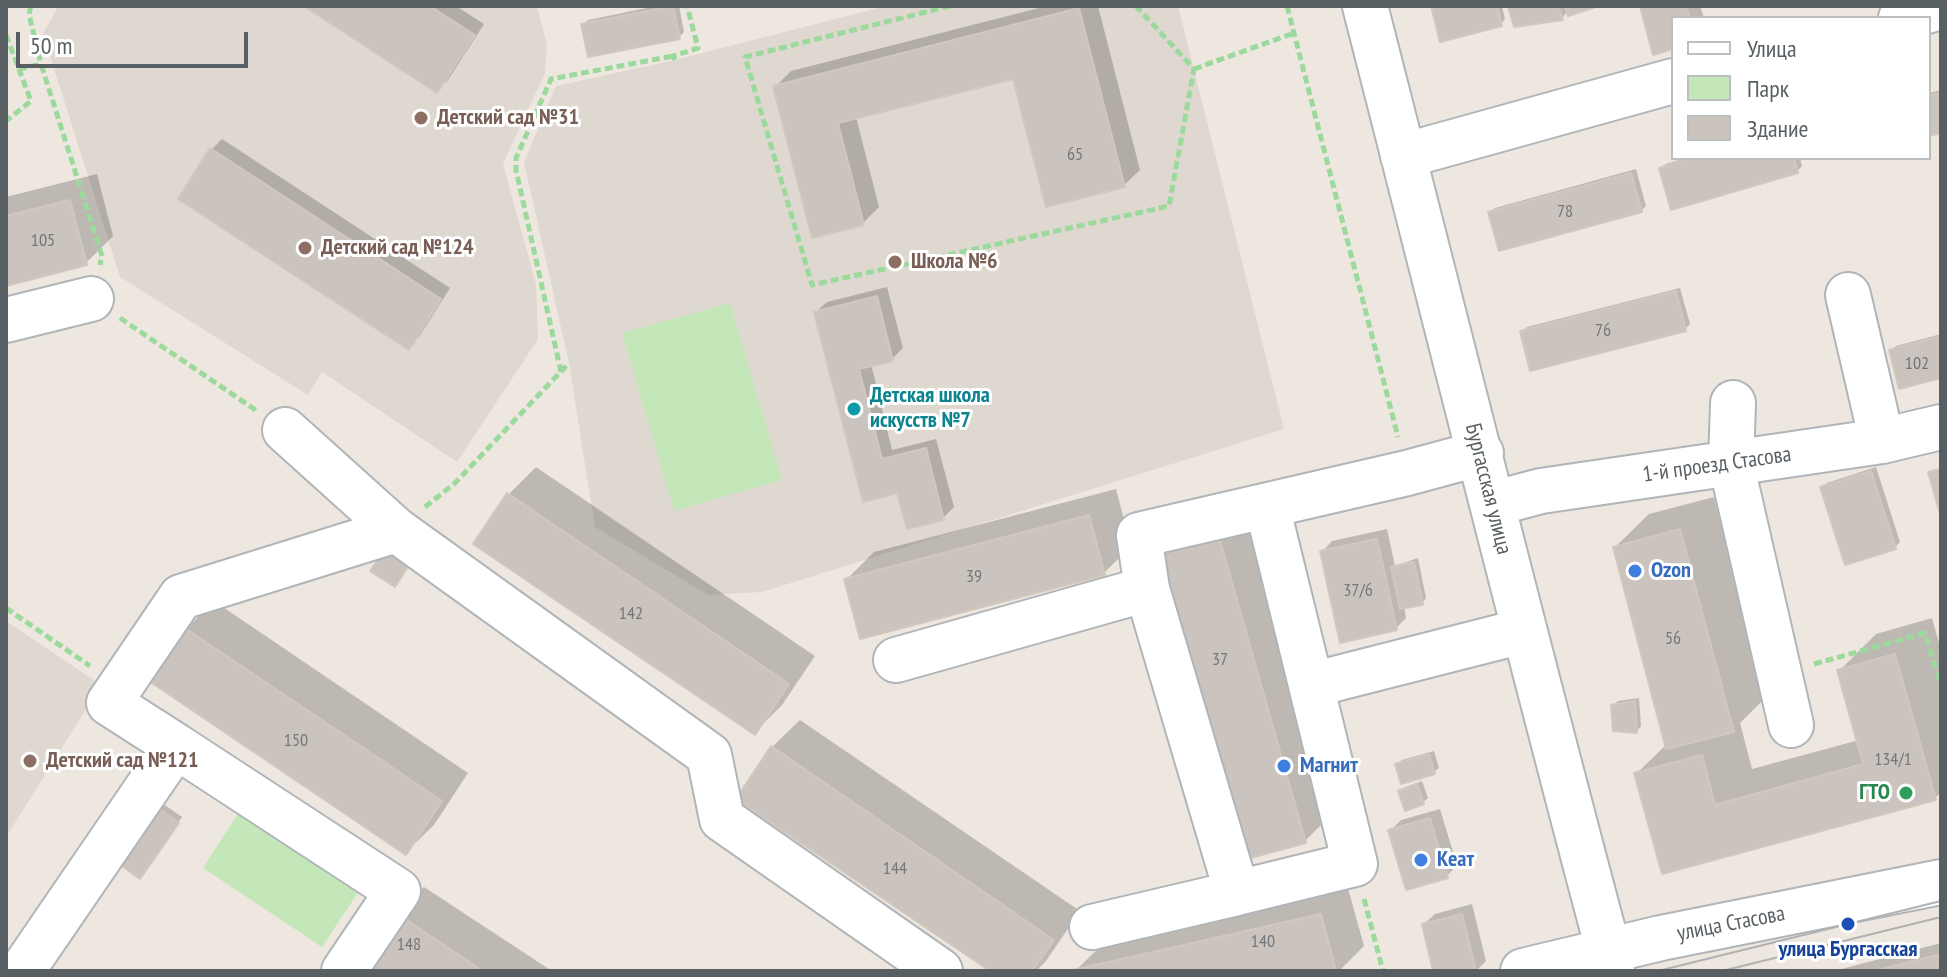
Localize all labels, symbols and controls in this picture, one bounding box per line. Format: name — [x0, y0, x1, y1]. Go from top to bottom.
scale bar — [20, 16, 252, 66]
legend — [1671, 16, 1931, 160]
text: 50 m — [30, 30, 72, 61]
text: Улица — [1747, 33, 1797, 64]
text: Парк — [1747, 73, 1789, 104]
place label: Детский сад №31 — [437, 105, 579, 131]
marker: Детский сад №31 — [412, 109, 430, 127]
text: Здание — [1747, 113, 1808, 144]
house number: 65 — [1067, 144, 1083, 166]
house number: 78 — [1557, 201, 1573, 223]
house number: 105 — [31, 230, 55, 252]
place label: Детский сад №124 — [321, 235, 473, 261]
marker: Детский сад №124 — [296, 239, 314, 257]
place label: Школа №6 — [911, 249, 998, 275]
marker: Школа №6 — [886, 253, 904, 271]
house number: 76 — [1595, 320, 1611, 342]
house number: 102 — [1905, 353, 1929, 375]
place label: Детская школа искусств №7 — [870, 383, 990, 434]
marker: Детская школа искусств №7 — [845, 400, 863, 418]
street label: Бургасская улица — [1459, 421, 1517, 557]
street label: 1-й проезд Стасова — [1641, 442, 1793, 488]
place label: Ozon — [1651, 558, 1691, 584]
marker: Ozon — [1626, 562, 1644, 580]
house number: 39 — [966, 566, 982, 588]
house number: 37/6 — [1343, 580, 1373, 602]
house number: 142 — [619, 603, 643, 625]
house number: 56 — [1665, 628, 1681, 650]
house number: 37 — [1212, 649, 1228, 671]
house number: 150 — [284, 730, 308, 752]
place label: Детский сад №121 — [46, 748, 198, 774]
house number: 134/1 — [1874, 749, 1912, 771]
marker: Детский сад №121 — [21, 752, 39, 770]
place label: Магнит — [1300, 753, 1358, 779]
marker: Магнит — [1275, 757, 1293, 775]
place label: ГТО — [1859, 780, 1890, 806]
marker: ГТО — [1897, 784, 1915, 802]
place label: Кеат — [1437, 847, 1474, 873]
marker: Кеат — [1412, 851, 1430, 869]
house number: 144 — [883, 858, 907, 880]
street label: улица Стасова — [1675, 901, 1787, 947]
marker: улица Бургасская — [1839, 915, 1857, 933]
house number: 140 — [1251, 931, 1275, 953]
house number: 148 — [397, 934, 421, 956]
place label: улица Бургасская — [1779, 937, 1917, 963]

